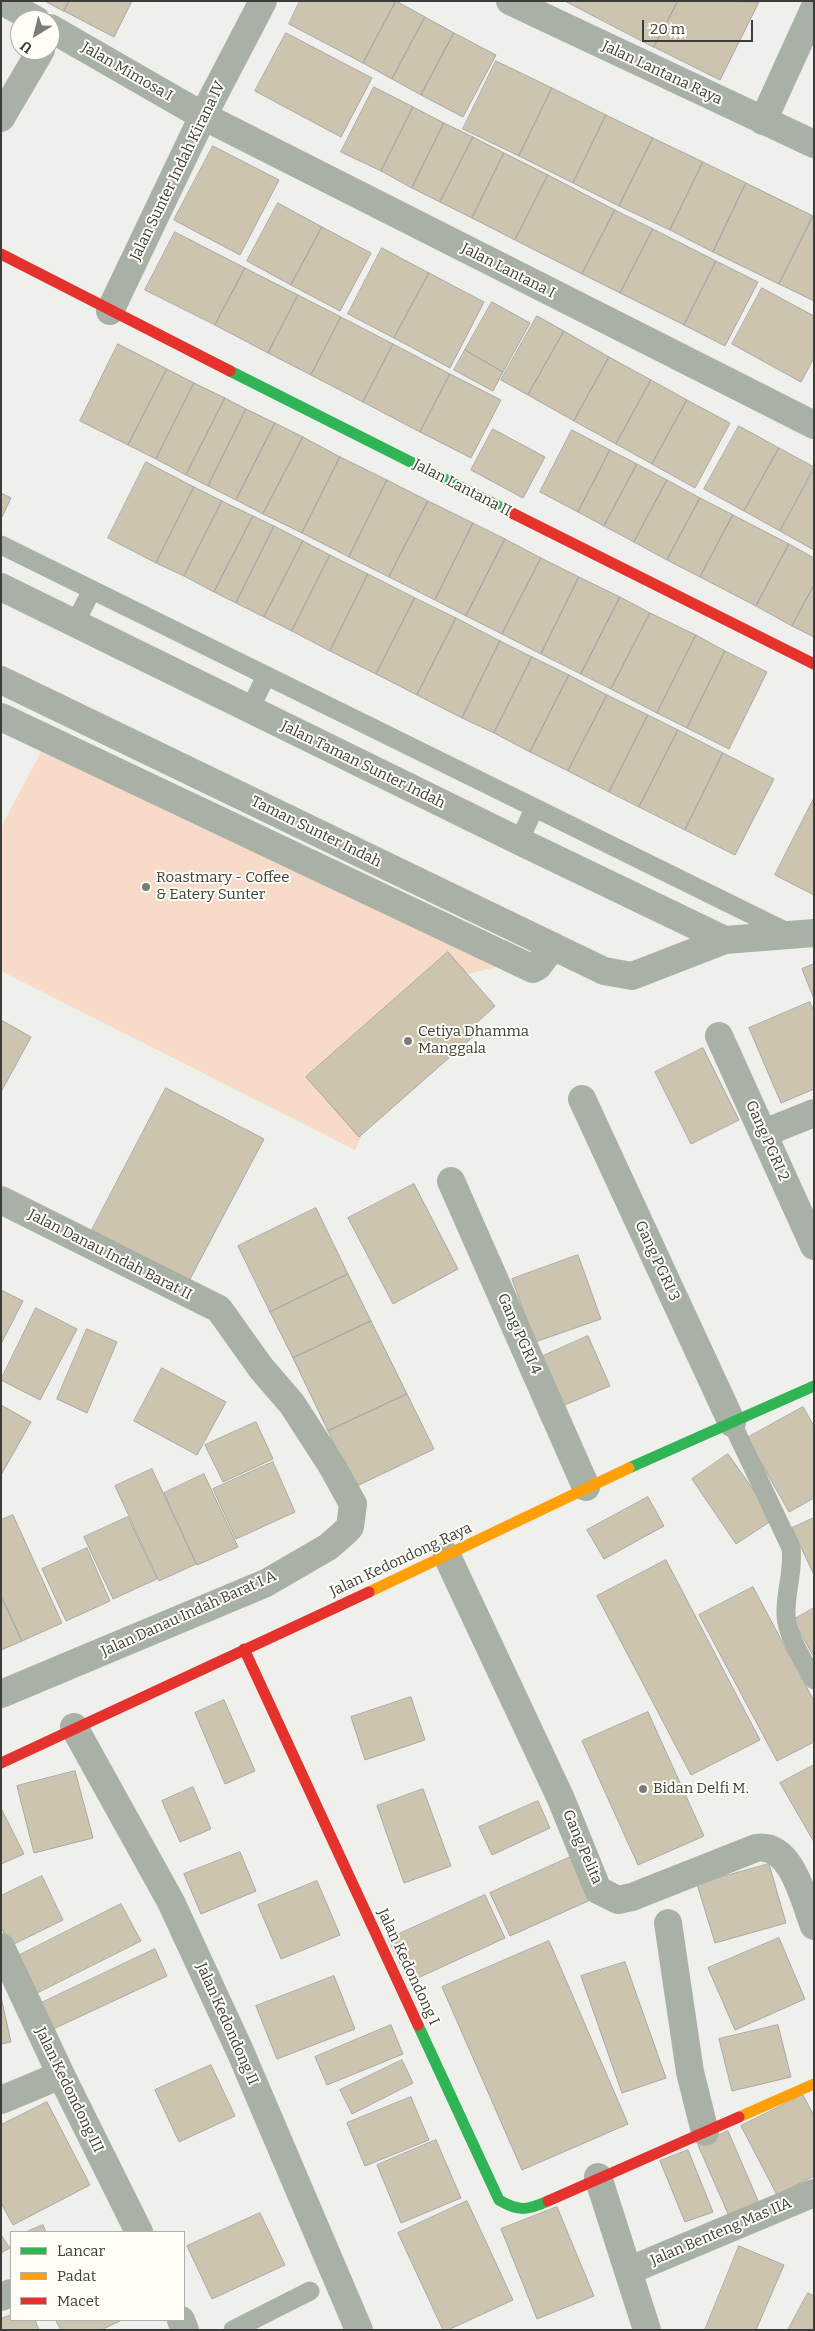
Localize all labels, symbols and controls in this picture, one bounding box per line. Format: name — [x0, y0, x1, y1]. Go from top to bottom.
north arrow — [10, 10, 60, 60]
scale bar — [645, 10, 756, 42]
text: 20 m — [650, 20, 685, 38]
text: U — [17, 37, 36, 57]
street label: Jalan Lantana Raya — [599, 37, 725, 109]
street label: Jalan Mimosa I — [78, 39, 176, 105]
street label: Jalan Sunter Indah Kirana IV — [127, 78, 229, 264]
street label: Jalan Lantana I — [458, 240, 558, 302]
street label: Jalan Lantana II — [410, 455, 514, 521]
street label: Jalan Taman Sunter Indah — [278, 717, 448, 813]
street label: Taman Sunter Indah — [248, 793, 384, 871]
place label: Roastmary - Coffee & Eatery Sunter — [156, 869, 289, 904]
marker: Roastmary - Coffee & Eatery Sunter — [140, 881, 152, 893]
place label: Cetiya Dhamma Manggala — [418, 1023, 529, 1058]
marker: Cetiya Dhamma Manggala — [402, 1035, 414, 1047]
street label: Gang PGRI 2 — [741, 1098, 793, 1184]
street label: Jalan Danau Indah Barat II — [25, 1206, 195, 1304]
street label: Gang PGRI 3 — [631, 1218, 683, 1304]
street label: Gang PGRI 4 — [493, 1291, 545, 1377]
street label: Jalan Kedondong Raya — [327, 1519, 475, 1601]
street label: Jalan Danau Indah Barat I A — [99, 1567, 279, 1661]
place label: Bidan Delfi M. — [653, 1780, 749, 1798]
marker: Bidan Delfi M. — [637, 1783, 649, 1795]
street label: Gang Pelita — [558, 1807, 606, 1887]
street label: Jalan Kedondong I — [373, 1906, 443, 2028]
street label: Jalan Kedondong II — [192, 1960, 262, 2088]
street label: Jalan Kedondong III — [31, 2024, 107, 2156]
street label: Jalan Benteng Mas IIA — [648, 2194, 794, 2270]
legend — [10, 2231, 185, 2321]
text: Lancar — [57, 2242, 105, 2260]
text: Padat — [57, 2267, 96, 2285]
text: Macet — [57, 2292, 99, 2310]

